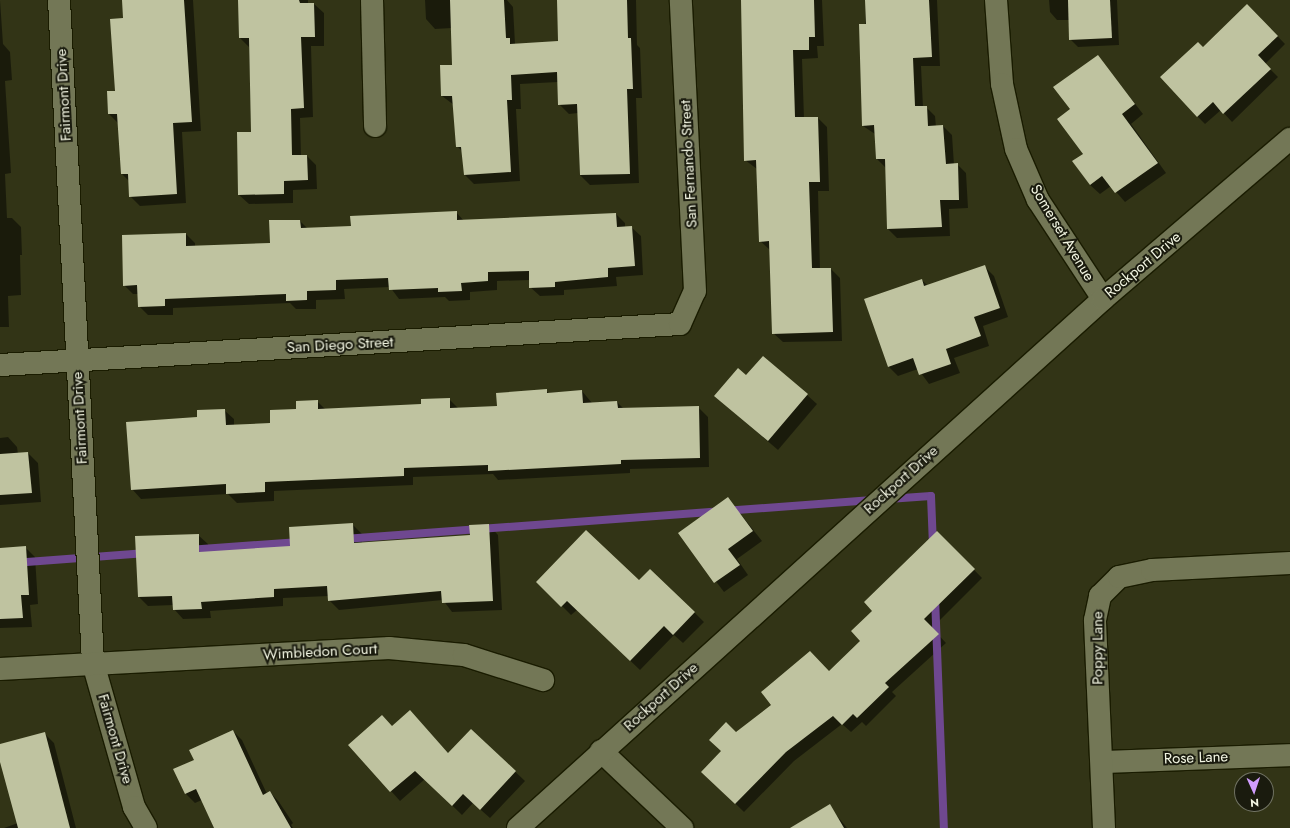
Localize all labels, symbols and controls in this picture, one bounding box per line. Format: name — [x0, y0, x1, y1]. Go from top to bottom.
street label: Fairmont Drive — [53, 48, 75, 142]
street label: San Fernando Street — [677, 100, 701, 228]
street label: Somerset Avenue — [1026, 181, 1098, 285]
street label: Rockport Drive — [1101, 228, 1185, 302]
street label: San Diego Street — [286, 333, 394, 357]
street label: Fairmont Drive — [69, 371, 91, 465]
street label: Rockport Drive — [860, 442, 942, 518]
street label: Poppy Lane — [1089, 611, 1107, 685]
street label: Wimbledon Court — [262, 640, 378, 664]
street label: Rockport Drive — [620, 659, 702, 735]
street label: Fairmont Drive — [94, 692, 136, 786]
street label: Rose Lane — [1163, 748, 1229, 768]
north arrow — [1234, 772, 1274, 812]
text: N — [1250, 795, 1259, 811]

